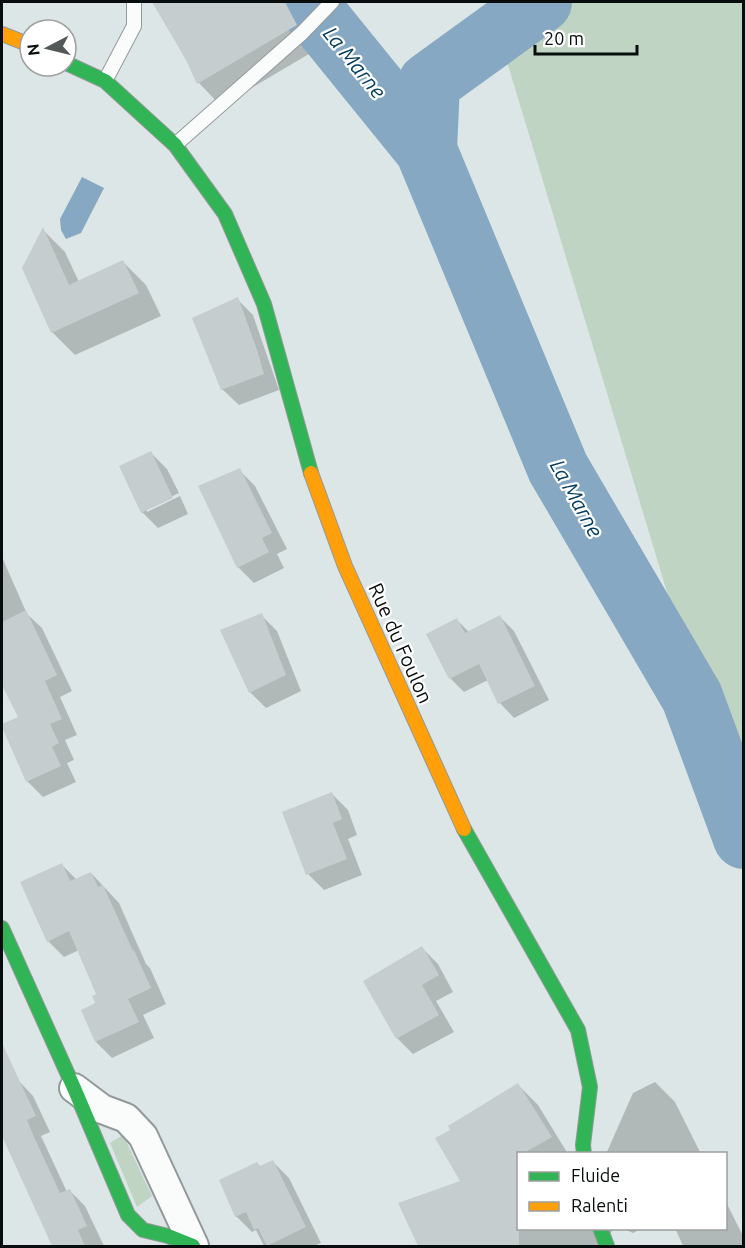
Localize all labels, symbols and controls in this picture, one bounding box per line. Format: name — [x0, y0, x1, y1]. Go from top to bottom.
north arrow — [18, 18, 78, 78]
scale bar — [535, 18, 637, 56]
water label: La Marne — [319, 21, 391, 103]
text: 20 m — [544, 28, 584, 48]
text: N — [23, 43, 43, 57]
water label: La Marne — [546, 455, 608, 541]
street label: Rue du Foulon — [364, 579, 438, 707]
legend — [517, 1152, 727, 1230]
text: Fluide — [571, 1165, 620, 1185]
text: Ralenti — [571, 1195, 628, 1215]

